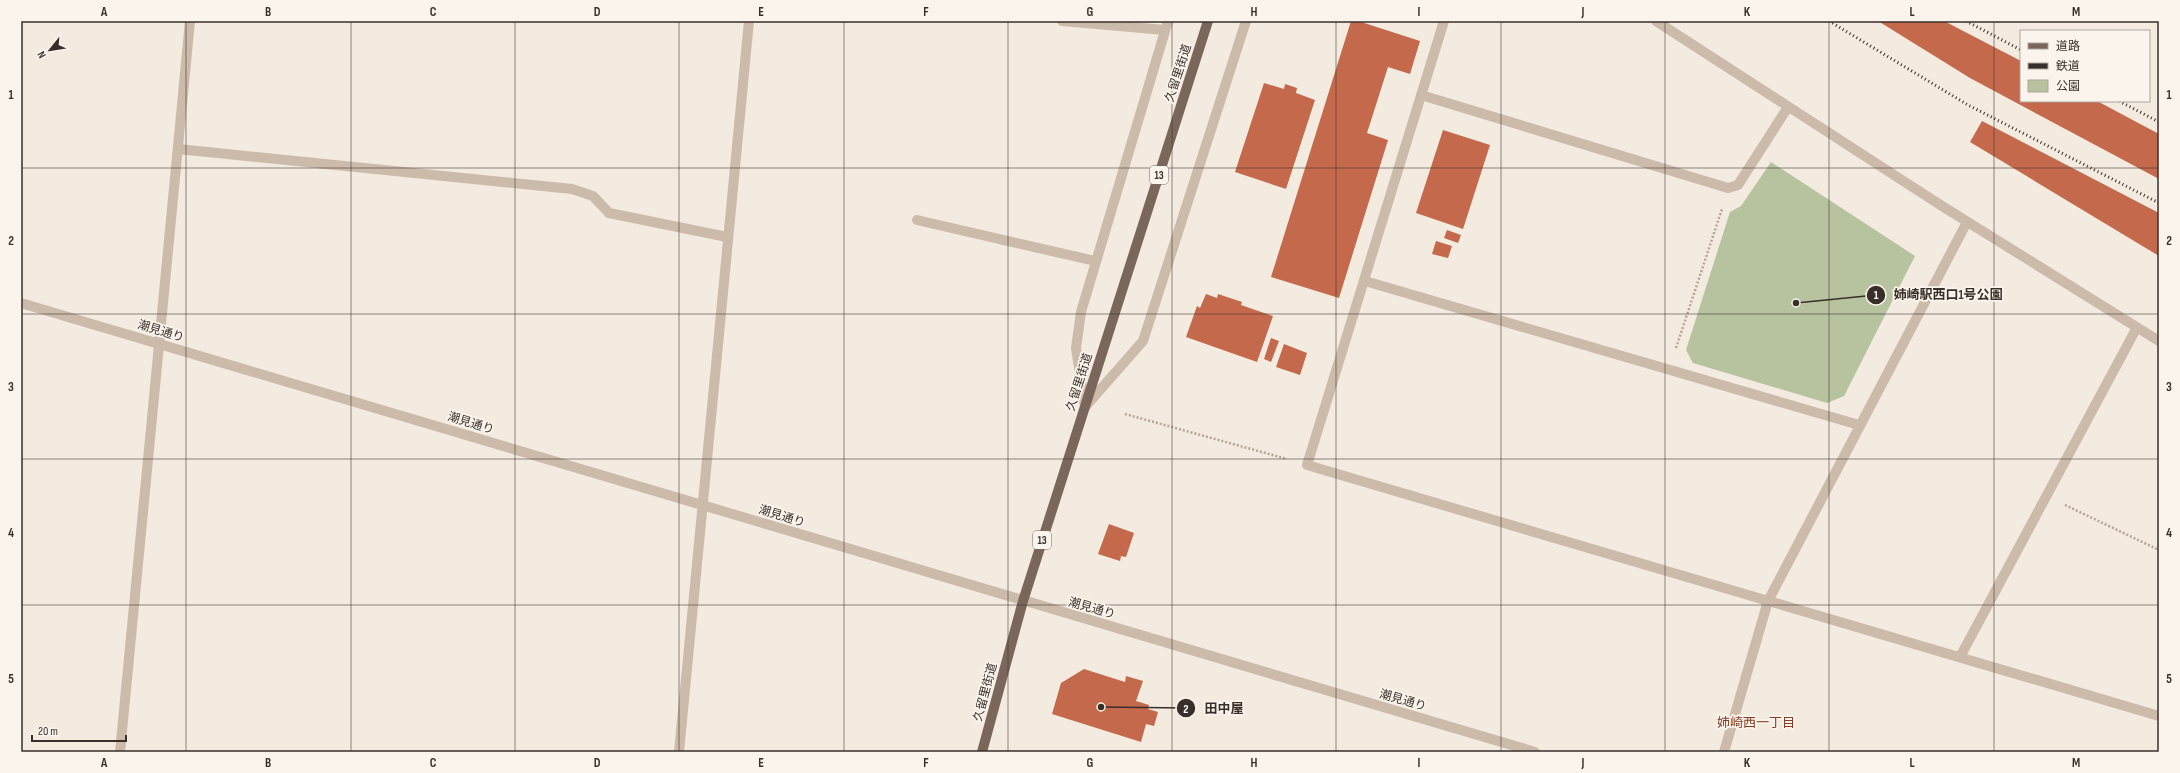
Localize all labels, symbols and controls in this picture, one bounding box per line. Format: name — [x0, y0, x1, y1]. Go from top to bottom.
text: A — [100, 4, 108, 20]
text: B — [265, 4, 271, 20]
text: C — [430, 4, 437, 20]
text: D — [594, 4, 601, 20]
text: E — [758, 4, 764, 20]
text: F — [923, 4, 929, 20]
text: G — [1087, 4, 1094, 20]
text: H — [1251, 4, 1258, 20]
text: I — [1418, 4, 1421, 20]
text: J — [1581, 4, 1585, 20]
text: K — [1744, 4, 1751, 20]
text: L — [1909, 4, 1915, 20]
text: M — [2072, 4, 2080, 20]
north arrow — [30, 30, 70, 70]
legend — [2020, 30, 2150, 102]
text: 道路 — [2056, 39, 2080, 54]
street label: 久留里街道 — [1162, 42, 1195, 104]
text: N — [35, 49, 49, 61]
text: 鉄道 — [2056, 59, 2080, 74]
text: 公園 — [2056, 79, 2080, 94]
text: 1 — [8, 87, 14, 103]
text: 1 — [2166, 87, 2172, 103]
road number: 13 — [1150, 166, 1168, 184]
text: 2 — [8, 233, 14, 249]
text: 2 — [2166, 233, 2172, 249]
callout: 姉崎駅西口1号公園 — [1866, 282, 2011, 307]
text: 姉崎駅西口1号公園 — [1893, 287, 2003, 303]
text: 1 — [1874, 288, 1879, 303]
street label: 潮見通り — [136, 317, 186, 346]
street label: 久留里街道 — [1063, 351, 1096, 413]
text: 3 — [8, 379, 14, 395]
text: 3 — [2166, 379, 2172, 395]
street label: 潮見通り — [446, 409, 496, 438]
street label: 潮見通り — [757, 502, 807, 531]
text: 4 — [8, 525, 14, 541]
text: 4 — [2166, 525, 2172, 541]
road number: 13 — [1033, 531, 1051, 549]
street label: 潮見通り — [1067, 595, 1117, 622]
street label: 久留里街道 — [970, 661, 1000, 723]
text: 5 — [8, 671, 14, 687]
text: 5 — [2166, 671, 2172, 687]
street label: 潮見通り — [1378, 687, 1428, 714]
callout: 田中屋 — [1176, 696, 1251, 721]
text: 田中屋 — [1204, 701, 1244, 717]
text: 2 — [1183, 702, 1189, 717]
district label: 姉崎西一丁目 — [1717, 715, 1795, 731]
scale bar — [32, 717, 126, 743]
text: 20 m — [38, 724, 58, 739]
text: A — [100, 755, 108, 771]
text: B — [265, 755, 271, 771]
text: C — [430, 755, 437, 771]
text: D — [594, 755, 601, 771]
text: E — [758, 755, 764, 771]
text: F — [923, 755, 929, 771]
text: G — [1087, 755, 1094, 771]
text: H — [1251, 755, 1258, 771]
text: I — [1418, 755, 1421, 771]
text: J — [1581, 755, 1585, 771]
text: K — [1744, 755, 1751, 771]
text: L — [1909, 755, 1915, 771]
text: M — [2072, 755, 2080, 771]

